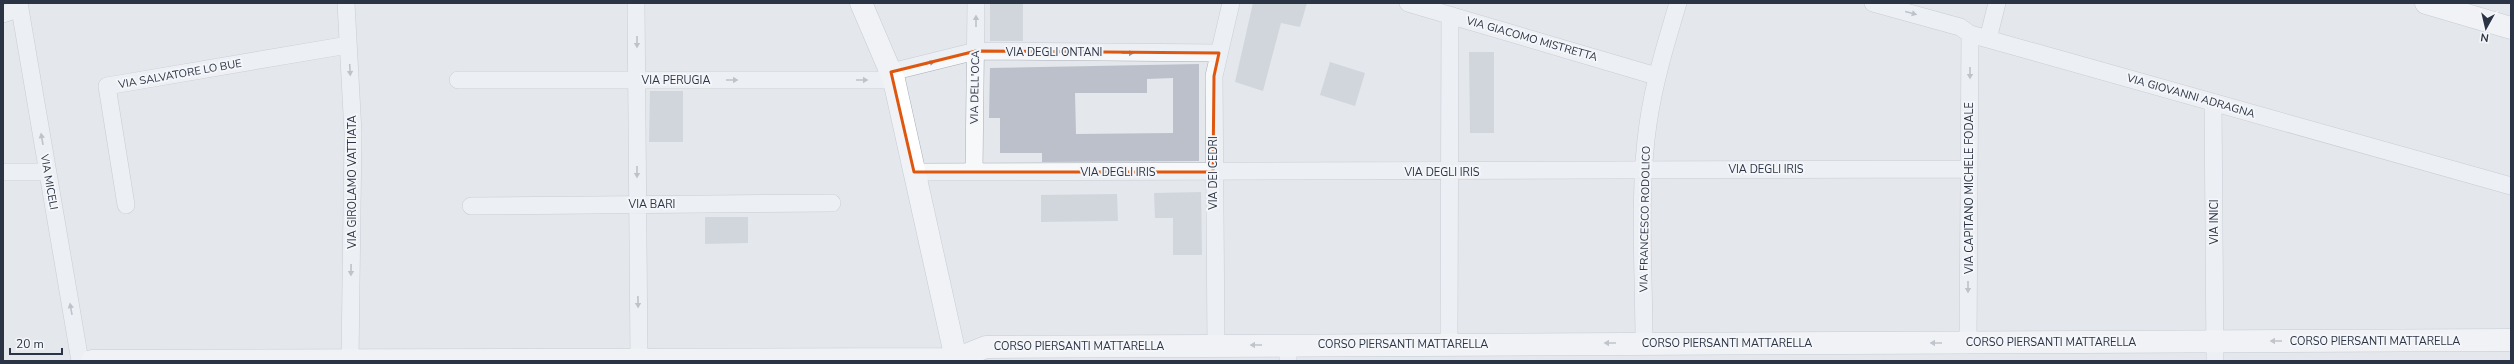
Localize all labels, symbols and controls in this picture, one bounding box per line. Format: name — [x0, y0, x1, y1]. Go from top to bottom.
north arrow — [2466, 8, 2506, 48]
one-way arrow — [1905, 10, 1917, 16]
street label: VIA GIACOMO MISTRETTA — [1464, 13, 1599, 65]
one-way arrow — [973, 14, 979, 27]
text: N — [2480, 29, 2490, 45]
one-way arrow — [633, 36, 640, 48]
street label: VIA DEGLI ONTANI — [1005, 45, 1102, 60]
street label: VIA DELL'OCA — [967, 50, 983, 125]
one-way arrow — [1122, 50, 1135, 56]
street label: VIA SALVATORE LO BUE — [116, 56, 243, 92]
one-way arrow — [923, 60, 935, 66]
one-way arrow — [346, 64, 353, 76]
one-way arrow — [1967, 67, 1973, 80]
street label: VIA GIOVANNI ADRAGNA — [2124, 70, 2257, 121]
street label: VIA PERUGIA — [641, 73, 710, 88]
one-way arrow — [726, 77, 739, 83]
one-way arrow — [856, 77, 869, 83]
street label: VIA CAPITANO MICHELE FODALE — [1962, 102, 1977, 275]
street label: VIA GIROLAMO VATTIATA — [345, 115, 360, 250]
one-way arrow — [39, 133, 45, 145]
street label: VIA DEI CEDRI — [1206, 136, 1221, 211]
street label: VIA FRANCESCO RODOLICO — [1636, 146, 1654, 293]
street label: VIA MICELI — [37, 152, 61, 211]
street label: VIA DEGLI IRIS — [1727, 162, 1804, 177]
street label: VIA DEGLI IRIS — [1079, 165, 1156, 180]
street label: VIA DEGLI IRIS — [1403, 165, 1480, 180]
one-way arrow — [634, 166, 640, 179]
street label: VIA BARI — [628, 197, 675, 212]
street label: VIA INICI — [2207, 199, 2222, 246]
one-way arrow — [348, 264, 354, 277]
one-way arrow — [1965, 281, 1971, 294]
one-way arrow — [635, 296, 641, 309]
one-way arrow — [68, 303, 74, 315]
scale bar — [10, 330, 62, 356]
street label: CORSO PIERSANTI MATTARELLA — [2290, 334, 2460, 349]
street label: CORSO PIERSANTI MATTARELLA — [1966, 335, 2136, 350]
text: 20 m — [16, 336, 44, 352]
street label: CORSO PIERSANTI MATTARELLA — [1642, 336, 1812, 351]
street label: CORSO PIERSANTI MATTARELLA — [1318, 337, 1488, 352]
one-way arrow — [2269, 338, 2282, 344]
street label: CORSO PIERSANTI MATTARELLA — [994, 339, 1164, 354]
one-way arrow — [1603, 340, 1616, 346]
one-way arrow — [1929, 340, 1942, 346]
one-way arrow — [1249, 342, 1262, 348]

